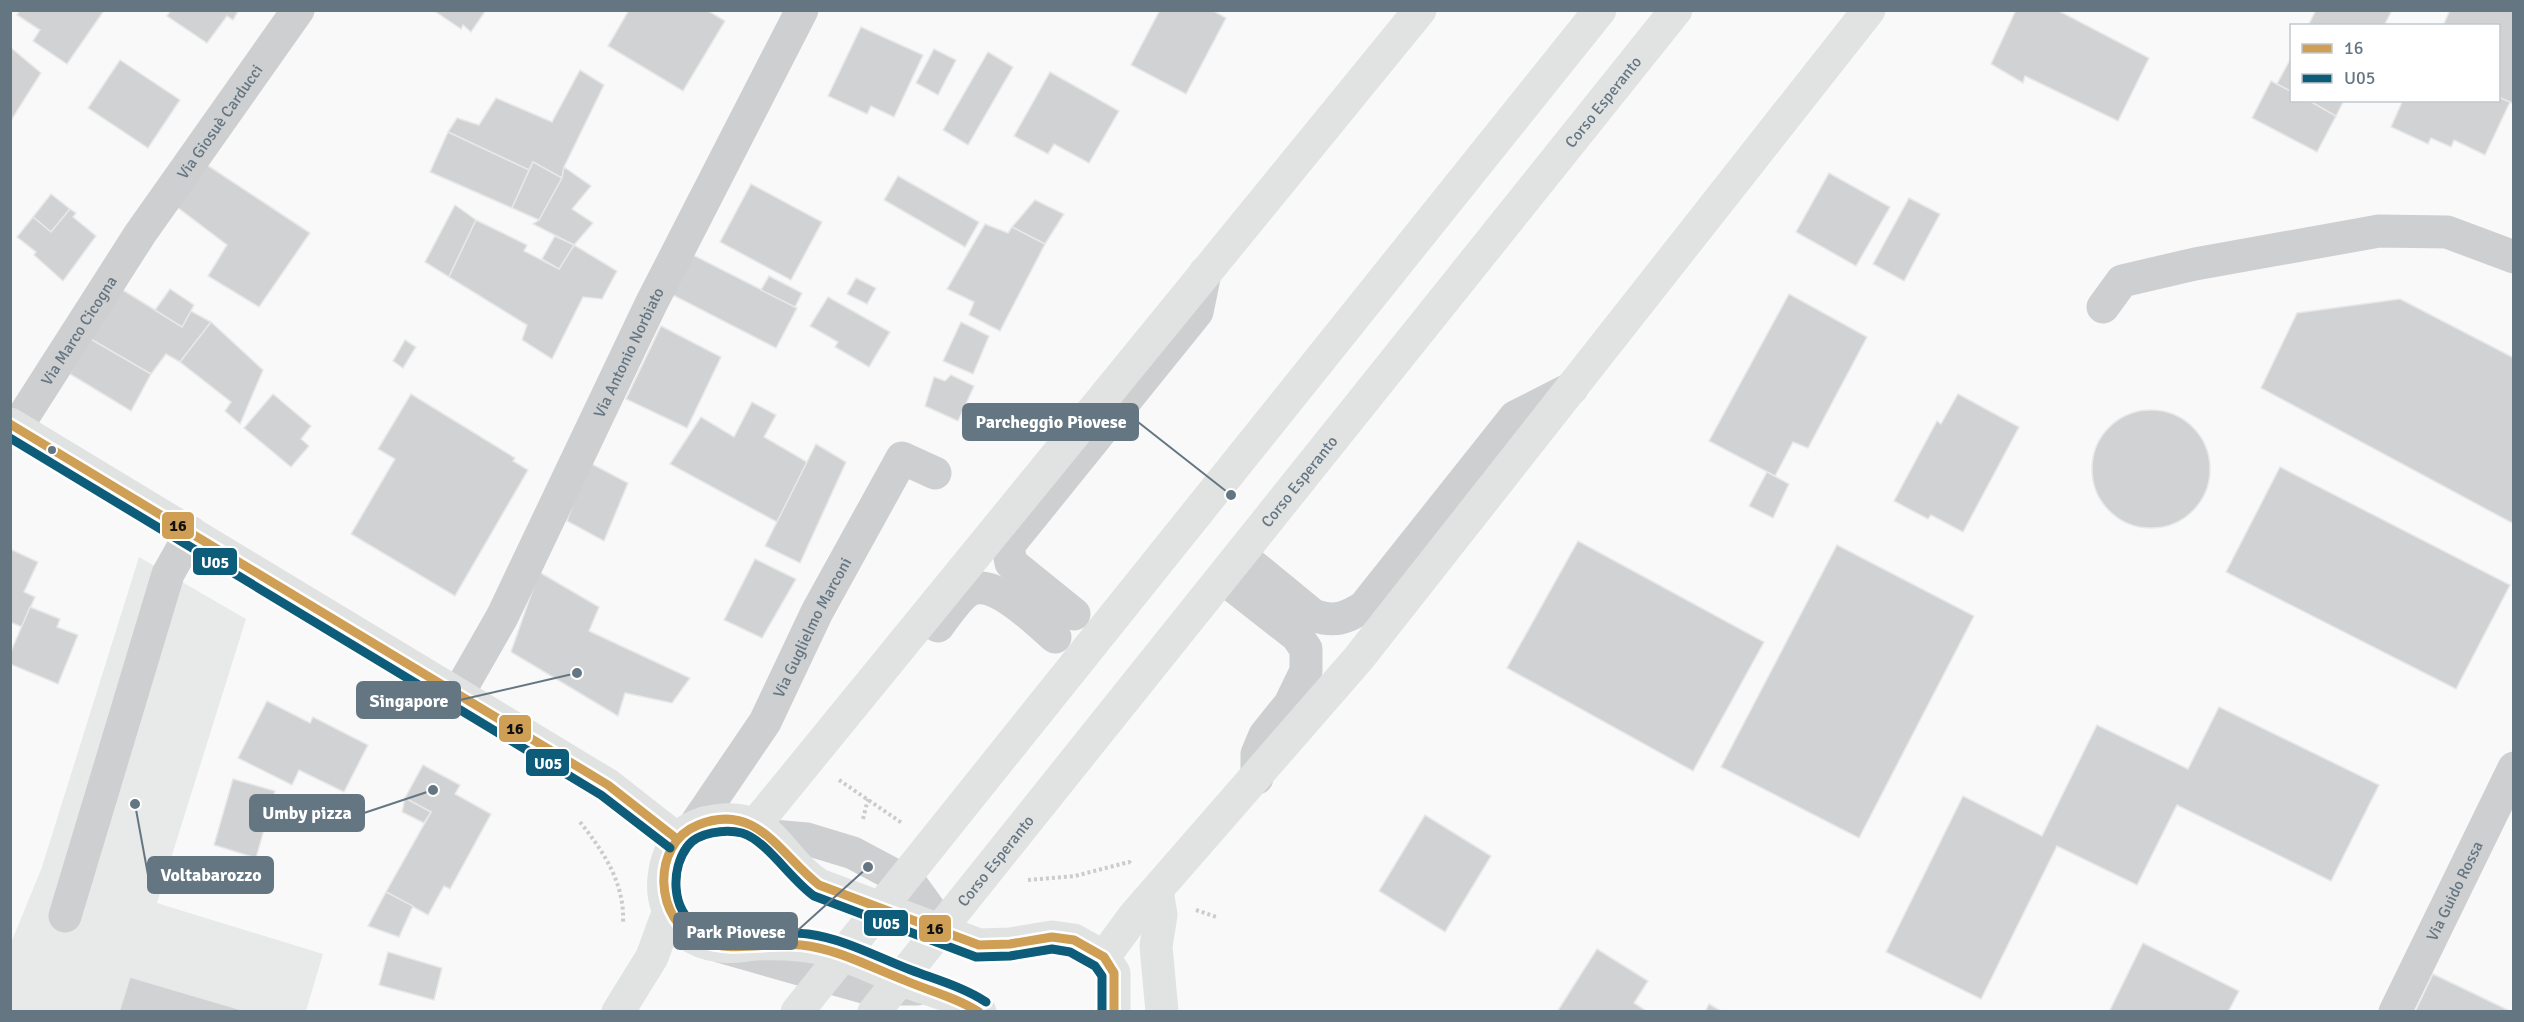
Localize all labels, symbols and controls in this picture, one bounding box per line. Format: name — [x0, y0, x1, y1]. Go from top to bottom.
legend — [2290, 24, 2500, 102]
text: 16 — [2344, 37, 2363, 59]
street label: Corso Esperanto — [1561, 52, 1646, 152]
street label: Via Giosuè Carducci — [173, 61, 267, 183]
text: U05 — [2344, 67, 2375, 89]
street label: Via Marco Cicogna — [37, 272, 122, 389]
street label: Via Antonio Norbiato — [589, 284, 669, 421]
callout: Parcheggio Piovese — [963, 404, 1138, 440]
text: Parcheggio Piovese — [975, 411, 1127, 433]
street label: Corso Esperanto — [1257, 432, 1342, 532]
unlabelled marker — [46, 444, 58, 456]
line badge: 16 — [161, 511, 195, 540]
text: 16 — [169, 516, 187, 536]
line badge: U05 — [192, 547, 238, 576]
text: U05 — [201, 553, 229, 573]
street label: Via Guglielmo Marconi — [769, 554, 856, 701]
callout: Singapore — [357, 682, 460, 718]
text: Singapore — [369, 690, 449, 712]
line badge: 16 — [498, 714, 532, 743]
text: 16 — [506, 719, 524, 739]
line badge: U05 — [525, 748, 570, 777]
text: U05 — [534, 754, 562, 774]
callout: Umby pizza — [250, 795, 364, 831]
text: Umby pizza — [262, 802, 352, 824]
street label: Corso Esperanto — [953, 811, 1039, 911]
street label: Via Guido Rossa — [2422, 838, 2488, 944]
callout: Voltabarozzo — [148, 857, 273, 893]
text: Voltabarozzo — [160, 864, 262, 886]
line badge: U05 — [863, 909, 909, 937]
callout: Park Piovese — [674, 913, 797, 949]
text: U05 — [872, 914, 900, 934]
line badge: 16 — [918, 914, 952, 943]
text: 16 — [926, 919, 944, 939]
text: Park Piovese — [686, 921, 786, 943]

